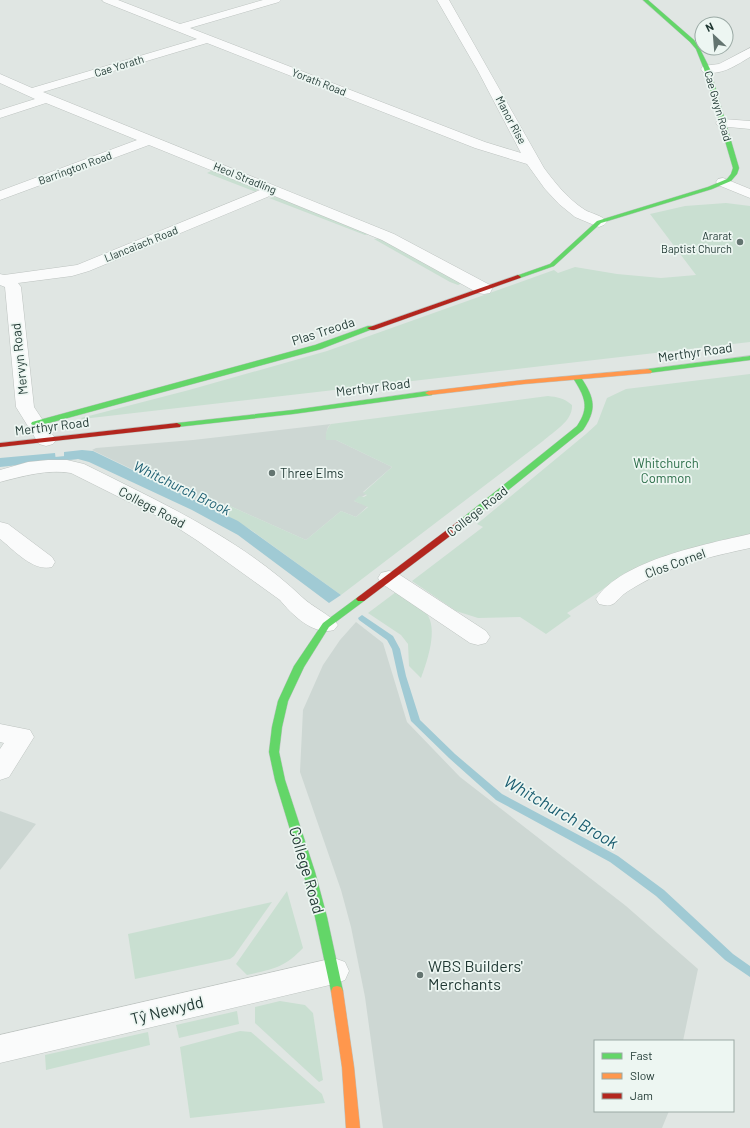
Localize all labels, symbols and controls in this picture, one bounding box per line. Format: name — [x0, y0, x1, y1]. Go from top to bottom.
north arrow — [694, 16, 734, 56]
text: N — [703, 19, 716, 34]
street label: Cae Yorath — [92, 52, 145, 79]
street label: Yorath Road — [290, 65, 348, 98]
street label: Cae Gwyn Road — [702, 69, 735, 142]
street label: Manor Rise — [493, 94, 530, 146]
street label: Barrington Road — [36, 148, 113, 187]
street label: Heol Stradling — [212, 159, 279, 196]
street label: Llancaiach Road — [102, 223, 179, 264]
place label: Ararat Baptist Church — [661, 229, 732, 255]
marker: Ararat Baptist Church — [735, 237, 745, 247]
street label: Plas Treoda — [289, 313, 357, 349]
street label: Mervyn Road — [7, 322, 31, 396]
street label: Merthyr Road — [657, 339, 733, 365]
street label: Merthyr Road — [335, 375, 411, 399]
street label: Merthyr Road — [14, 414, 90, 438]
park label: Whitchurch Common — [633, 455, 699, 486]
water label: Whitchurch Brook — [131, 457, 234, 519]
place label: Three Elms — [280, 465, 343, 481]
marker: Three Elms — [267, 468, 277, 478]
street label: College Road — [443, 482, 511, 540]
street label: College Road — [116, 483, 188, 531]
street label: Clos Cornel — [642, 545, 708, 581]
water label: Whitchurch Brook — [501, 770, 623, 852]
street label: College Road — [286, 824, 329, 916]
place label: WBS Builders' Merchants — [428, 956, 523, 993]
marker: WBS Builders' Merchants — [415, 970, 425, 980]
street label: Tŷ Newydd — [128, 991, 205, 1028]
legend — [594, 1040, 734, 1112]
text: Fast — [630, 1048, 653, 1062]
text: Slow — [630, 1068, 655, 1082]
text: Jam — [630, 1088, 653, 1102]

